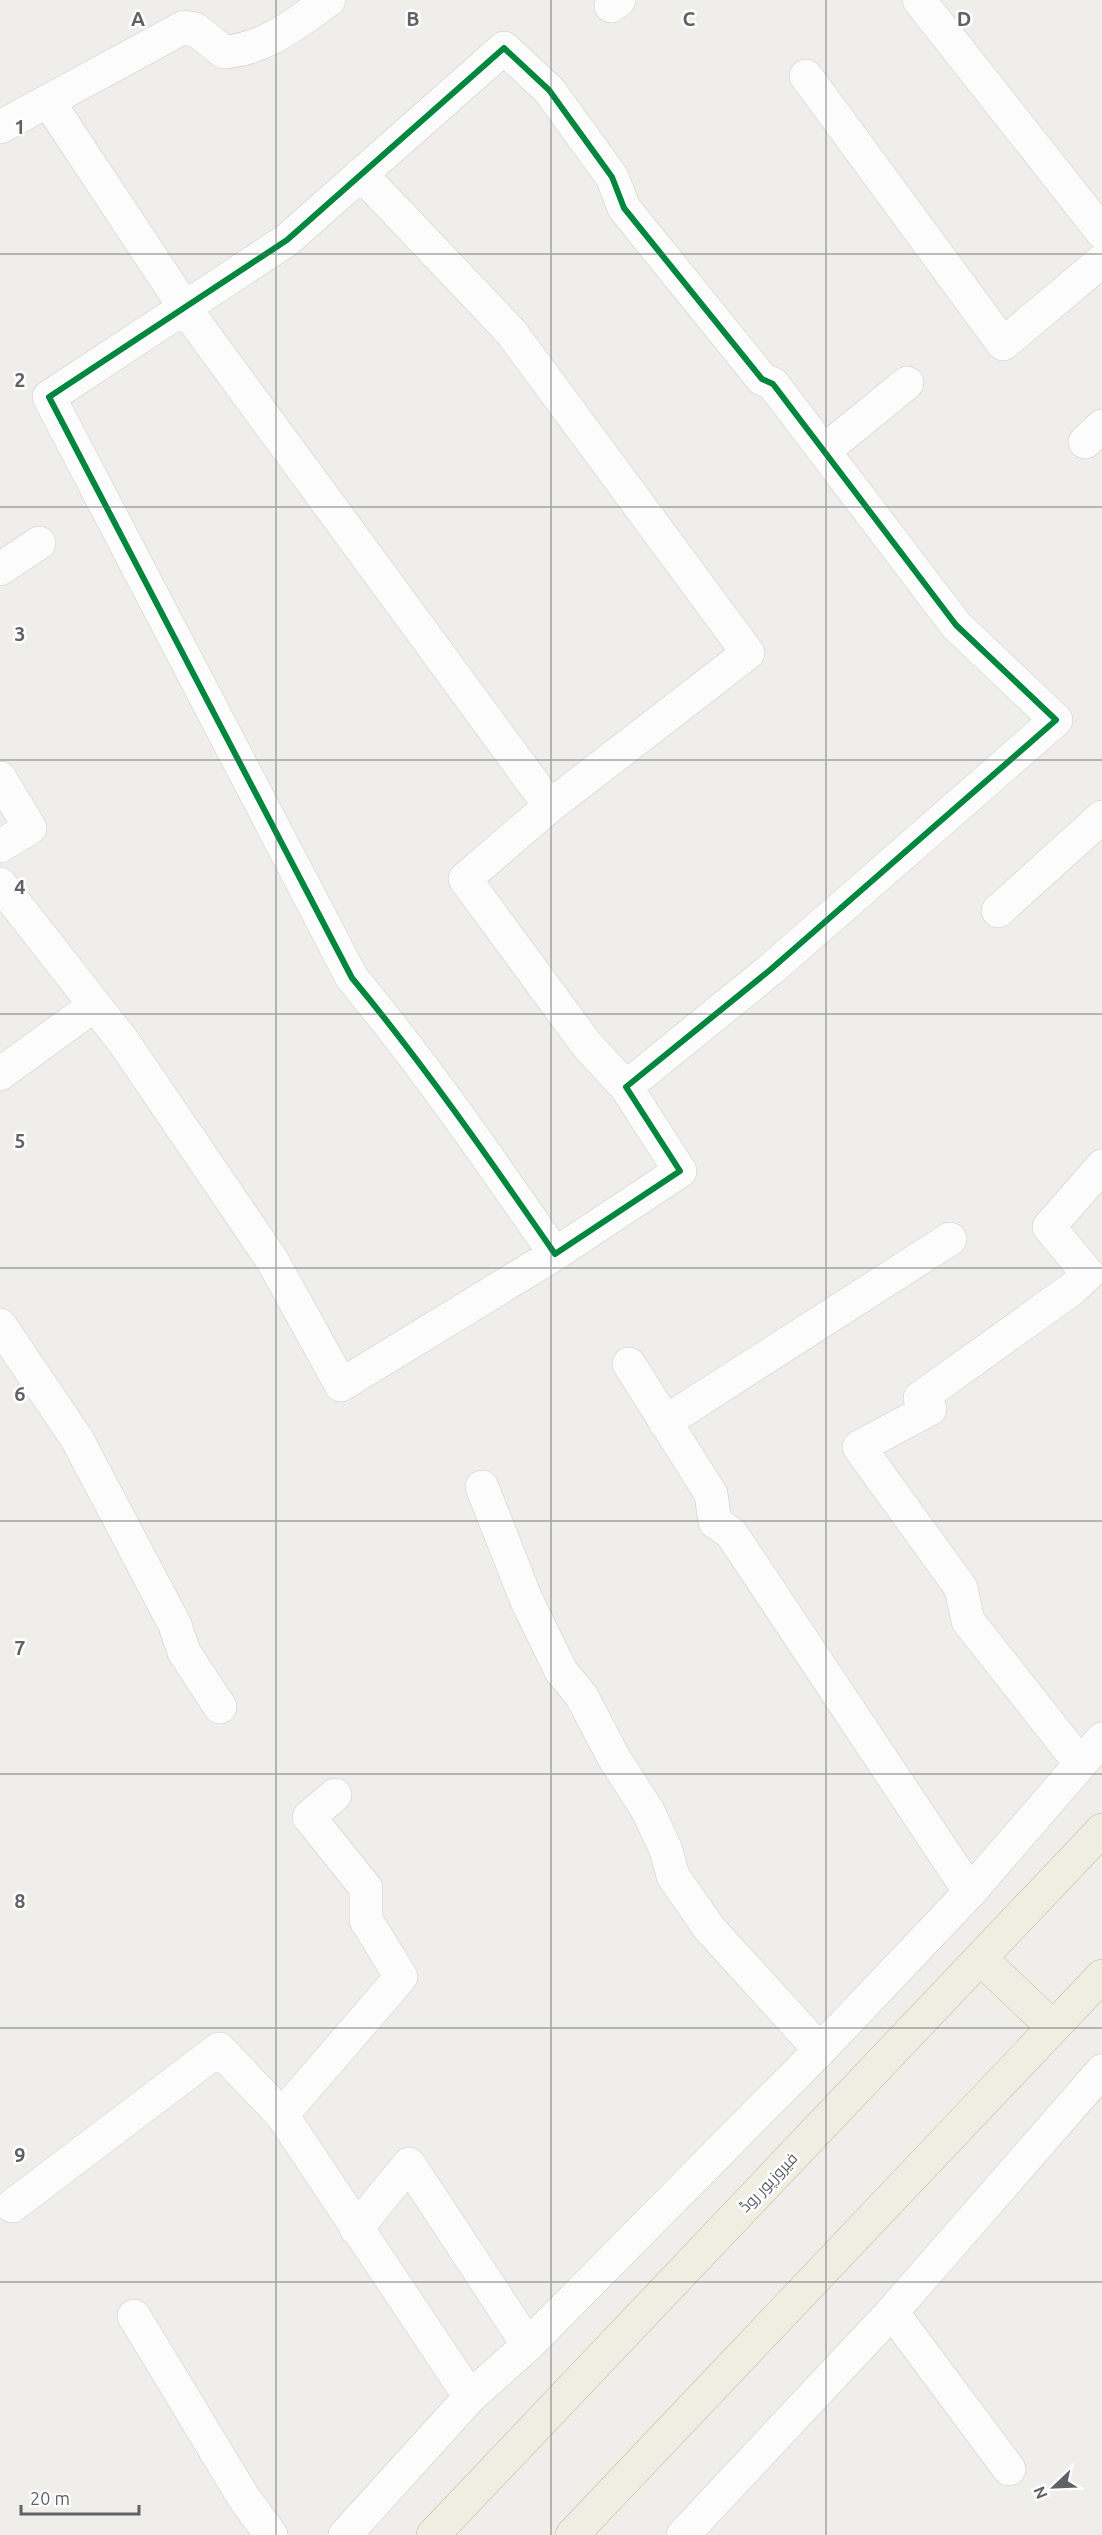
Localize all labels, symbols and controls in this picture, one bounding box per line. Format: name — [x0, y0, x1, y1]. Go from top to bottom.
text: A — [131, 7, 145, 30]
text: B — [406, 7, 420, 30]
text: C — [683, 7, 696, 30]
text: D — [957, 7, 971, 30]
text: 1 — [14, 115, 26, 138]
text: 2 — [14, 368, 26, 391]
text: 3 — [14, 622, 26, 645]
text: 4 — [14, 875, 26, 898]
text: 5 — [14, 1129, 26, 1152]
text: 6 — [14, 1382, 26, 1405]
text: 7 — [14, 1636, 26, 1659]
text: 8 — [14, 1889, 26, 1912]
text: 9 — [14, 2143, 26, 2166]
street label: فیروزپور روڈ — [735, 2149, 803, 2217]
north arrow — [1024, 2457, 1084, 2517]
scale bar — [21, 2478, 140, 2516]
text: N — [1030, 2484, 1051, 2502]
text: 20 m — [30, 2488, 70, 2508]

